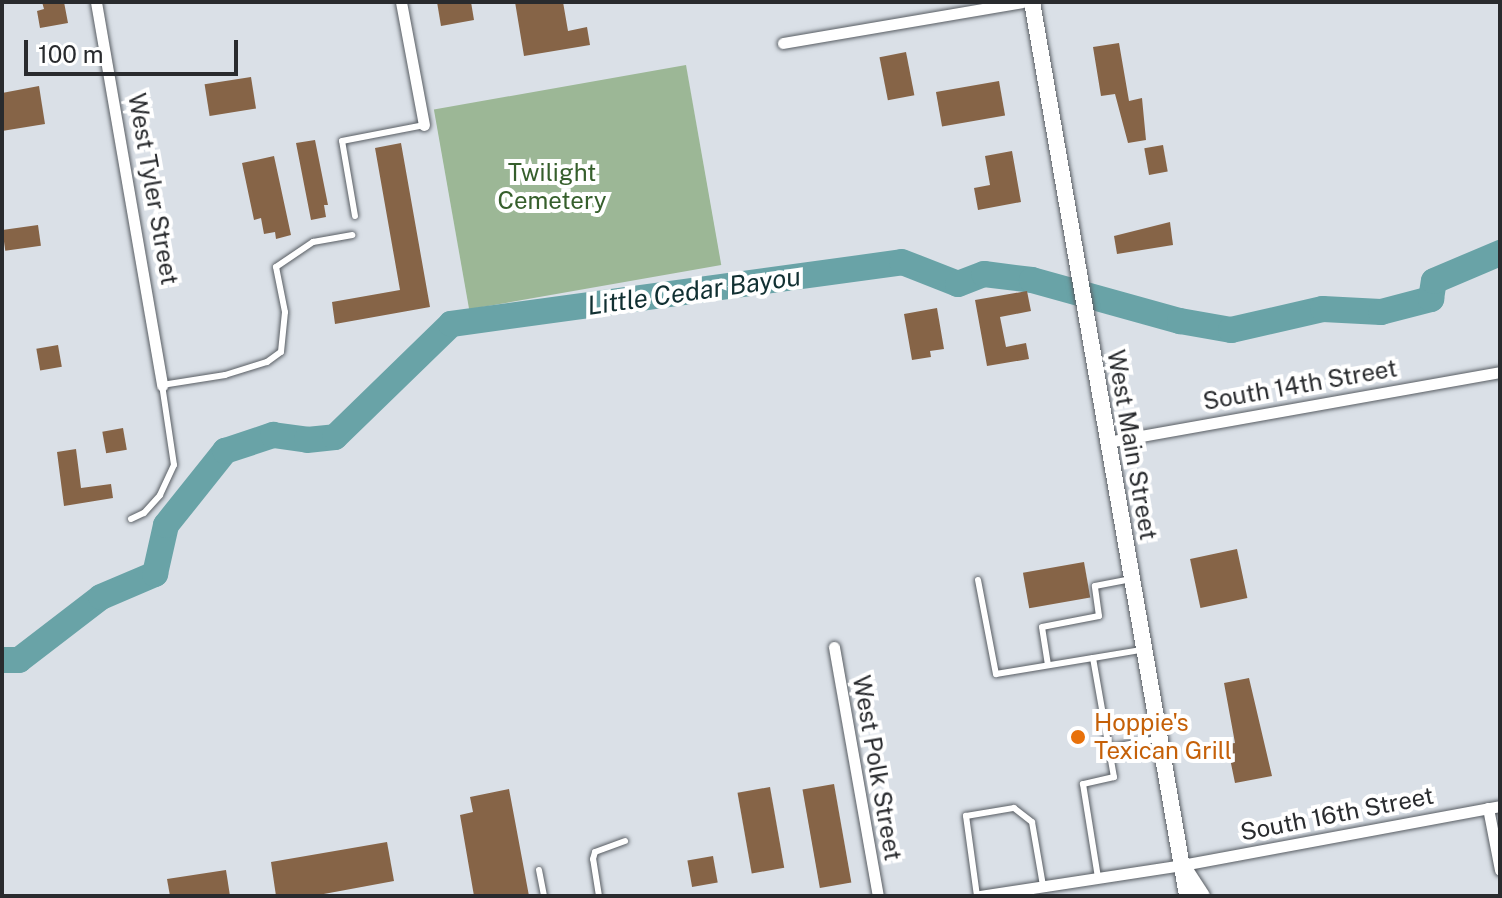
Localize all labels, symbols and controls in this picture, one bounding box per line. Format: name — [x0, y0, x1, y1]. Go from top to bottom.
scale bar — [28, 24, 242, 74]
text: 100 m — [38, 40, 104, 68]
street label: West Tyler Street — [122, 91, 184, 287]
park label: Twilight Cemetery — [497, 159, 607, 215]
water label: Little Cedar Bayou — [585, 261, 803, 321]
street label: West Main Street — [1101, 348, 1163, 542]
street label: South 14th Street — [1201, 354, 1399, 416]
street label: West Polk Street — [847, 673, 907, 863]
place label: Hoppie's Texican Grill — [1094, 709, 1232, 765]
marker: Hoppie's Texican Grill — [1069, 728, 1087, 746]
street label: South 16th Street — [1238, 781, 1436, 847]

